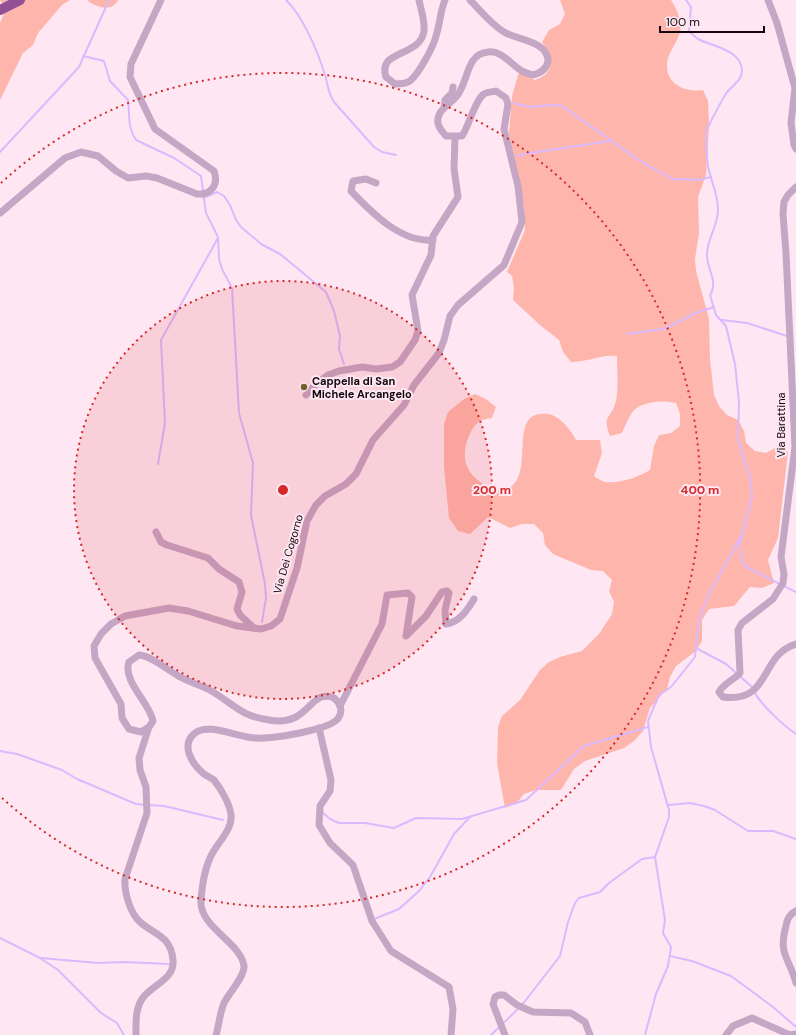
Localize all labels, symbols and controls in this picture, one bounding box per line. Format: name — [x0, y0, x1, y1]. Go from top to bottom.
scale bar — [660, 8, 764, 34]
text: 100 m — [666, 14, 700, 30]
place label: Cappella di San Michele Arcangelo — [312, 374, 412, 401]
marker: Cappella di San Michele Arcangelo — [299, 382, 309, 392]
street label: Via Barattina — [774, 392, 788, 458]
text: 200 m — [473, 482, 511, 498]
text: 400 m — [681, 482, 719, 498]
centre of rings — [276, 483, 290, 497]
street label: Via Dei Cogorno — [270, 513, 306, 595]

